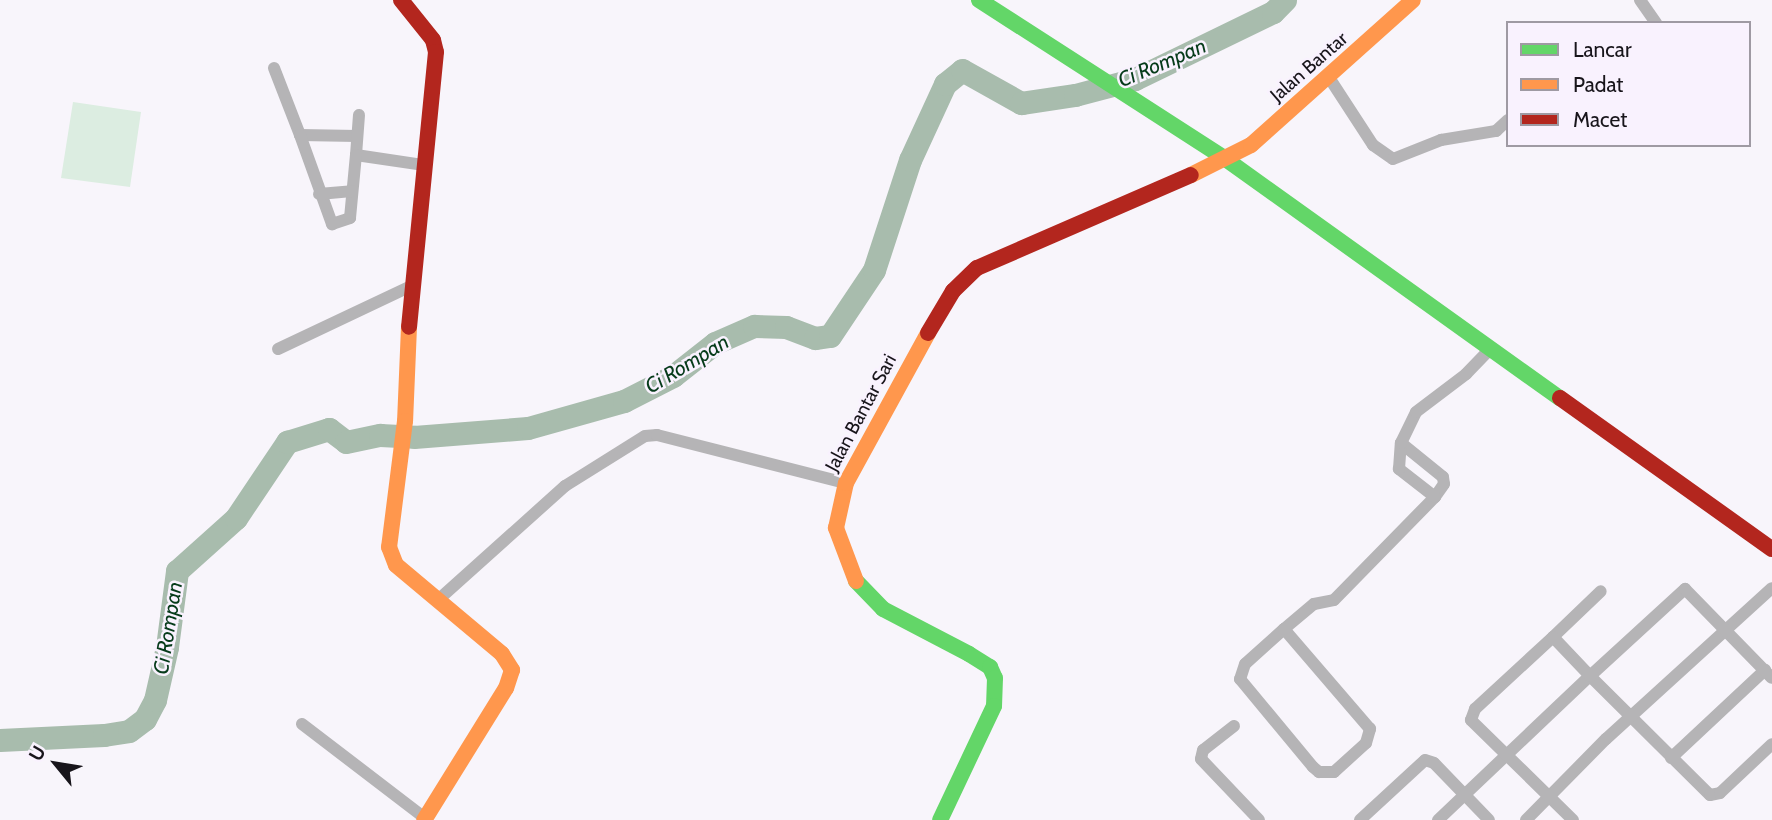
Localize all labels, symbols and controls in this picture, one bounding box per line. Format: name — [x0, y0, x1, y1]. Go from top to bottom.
legend — [1506, 21, 1751, 147]
street label: Jalan Bantar — [1266, 27, 1352, 107]
water label: Ci Rompan — [1114, 33, 1210, 93]
text: Lancar — [1573, 37, 1632, 62]
text: Padat — [1573, 72, 1623, 97]
text: Macet — [1573, 107, 1627, 132]
water label: Ci Rompan — [640, 329, 734, 399]
street label: Jalan Bantar Sari — [821, 351, 901, 475]
water label: Ci Rompan — [148, 580, 188, 676]
north arrow — [21, 729, 91, 799]
text: U — [24, 742, 51, 765]

